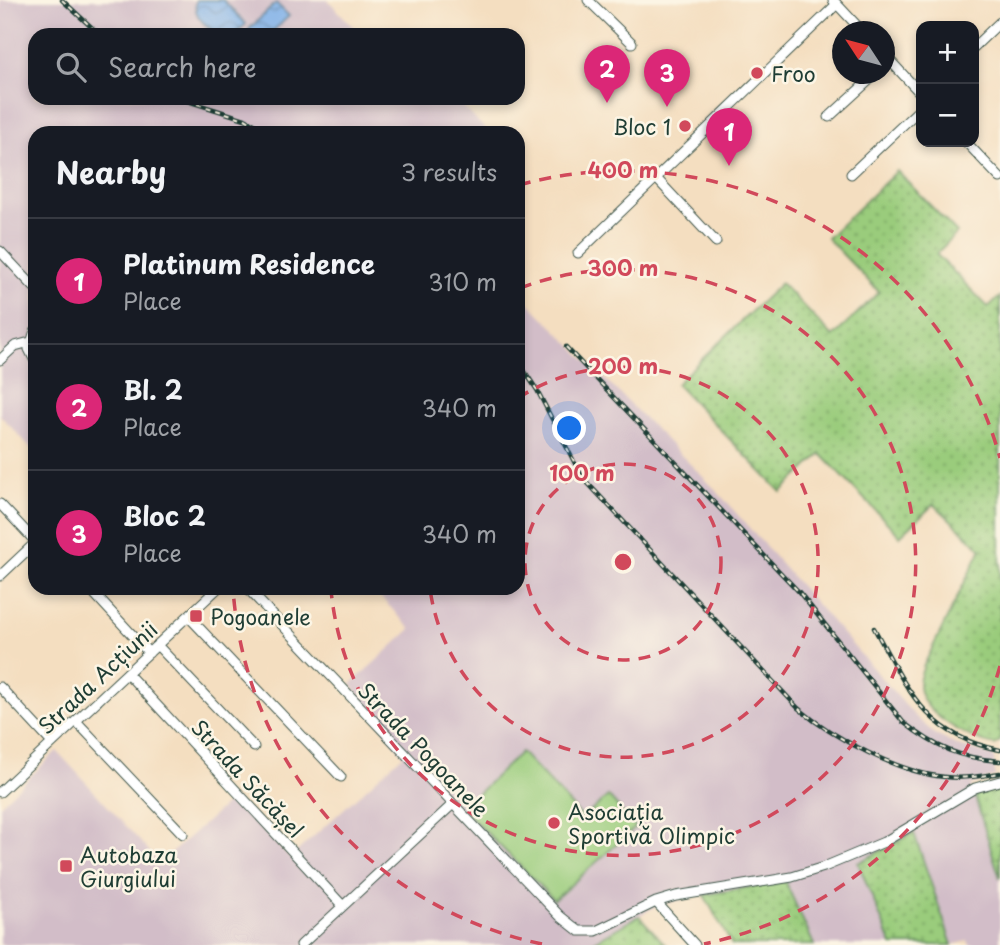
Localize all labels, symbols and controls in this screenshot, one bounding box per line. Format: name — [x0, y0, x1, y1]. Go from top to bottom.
north arrow — [832, 21, 895, 84]
map controls — [916, 21, 979, 147]
button: + — [916, 21, 979, 84]
search box — [28, 28, 525, 105]
pin: 2 — [584, 45, 630, 103]
text: Search here — [108, 47, 257, 86]
icon: search — [52, 48, 90, 86]
pin: 3 — [644, 49, 690, 107]
place label: Froo — [771, 57, 816, 89]
marker: Froo — [749, 65, 765, 81]
button: − — [916, 84, 979, 147]
pin: 1 — [706, 108, 752, 166]
place label: Bloc 1 — [613, 110, 671, 142]
marker: Bloc 1 — [677, 118, 693, 134]
text: Nearby — [56, 149, 166, 194]
text: 400 m — [588, 153, 658, 185]
text: 3 results — [401, 154, 497, 189]
text: Platinum Residence — [123, 244, 375, 283]
text: 300 m — [588, 251, 658, 283]
text: 1 — [74, 264, 85, 299]
text: 310 m — [428, 264, 497, 299]
text: Place — [123, 283, 182, 318]
text: 200 m — [588, 349, 658, 381]
text: Bl. 2 — [123, 370, 183, 409]
text: 2 — [71, 390, 87, 425]
text: 340 m — [422, 390, 497, 425]
text: Place — [123, 409, 182, 444]
your location — [552, 411, 586, 445]
text: 100 m — [549, 456, 615, 488]
text: Bloc 2 — [123, 496, 206, 535]
text: 3 — [71, 516, 87, 551]
text: 340 m — [422, 516, 497, 551]
text: Place — [123, 535, 182, 570]
centre of rings — [611, 550, 635, 574]
place label: Pogoanele — [210, 600, 311, 632]
marker: Pogoanele — [188, 608, 204, 624]
street label: Strada Acțiunii — [30, 613, 164, 741]
street label: Strada Pogoanele — [351, 674, 497, 824]
street label: Strada Săcășel — [184, 712, 312, 844]
place label: Asociația Sportivă Olimpic — [568, 795, 735, 851]
marker: Asociația Sportivă Olimpic — [546, 815, 562, 831]
place label: Autobaza Giurgiului — [80, 838, 178, 894]
marker: Autobaza Giurgiului — [58, 858, 74, 874]

